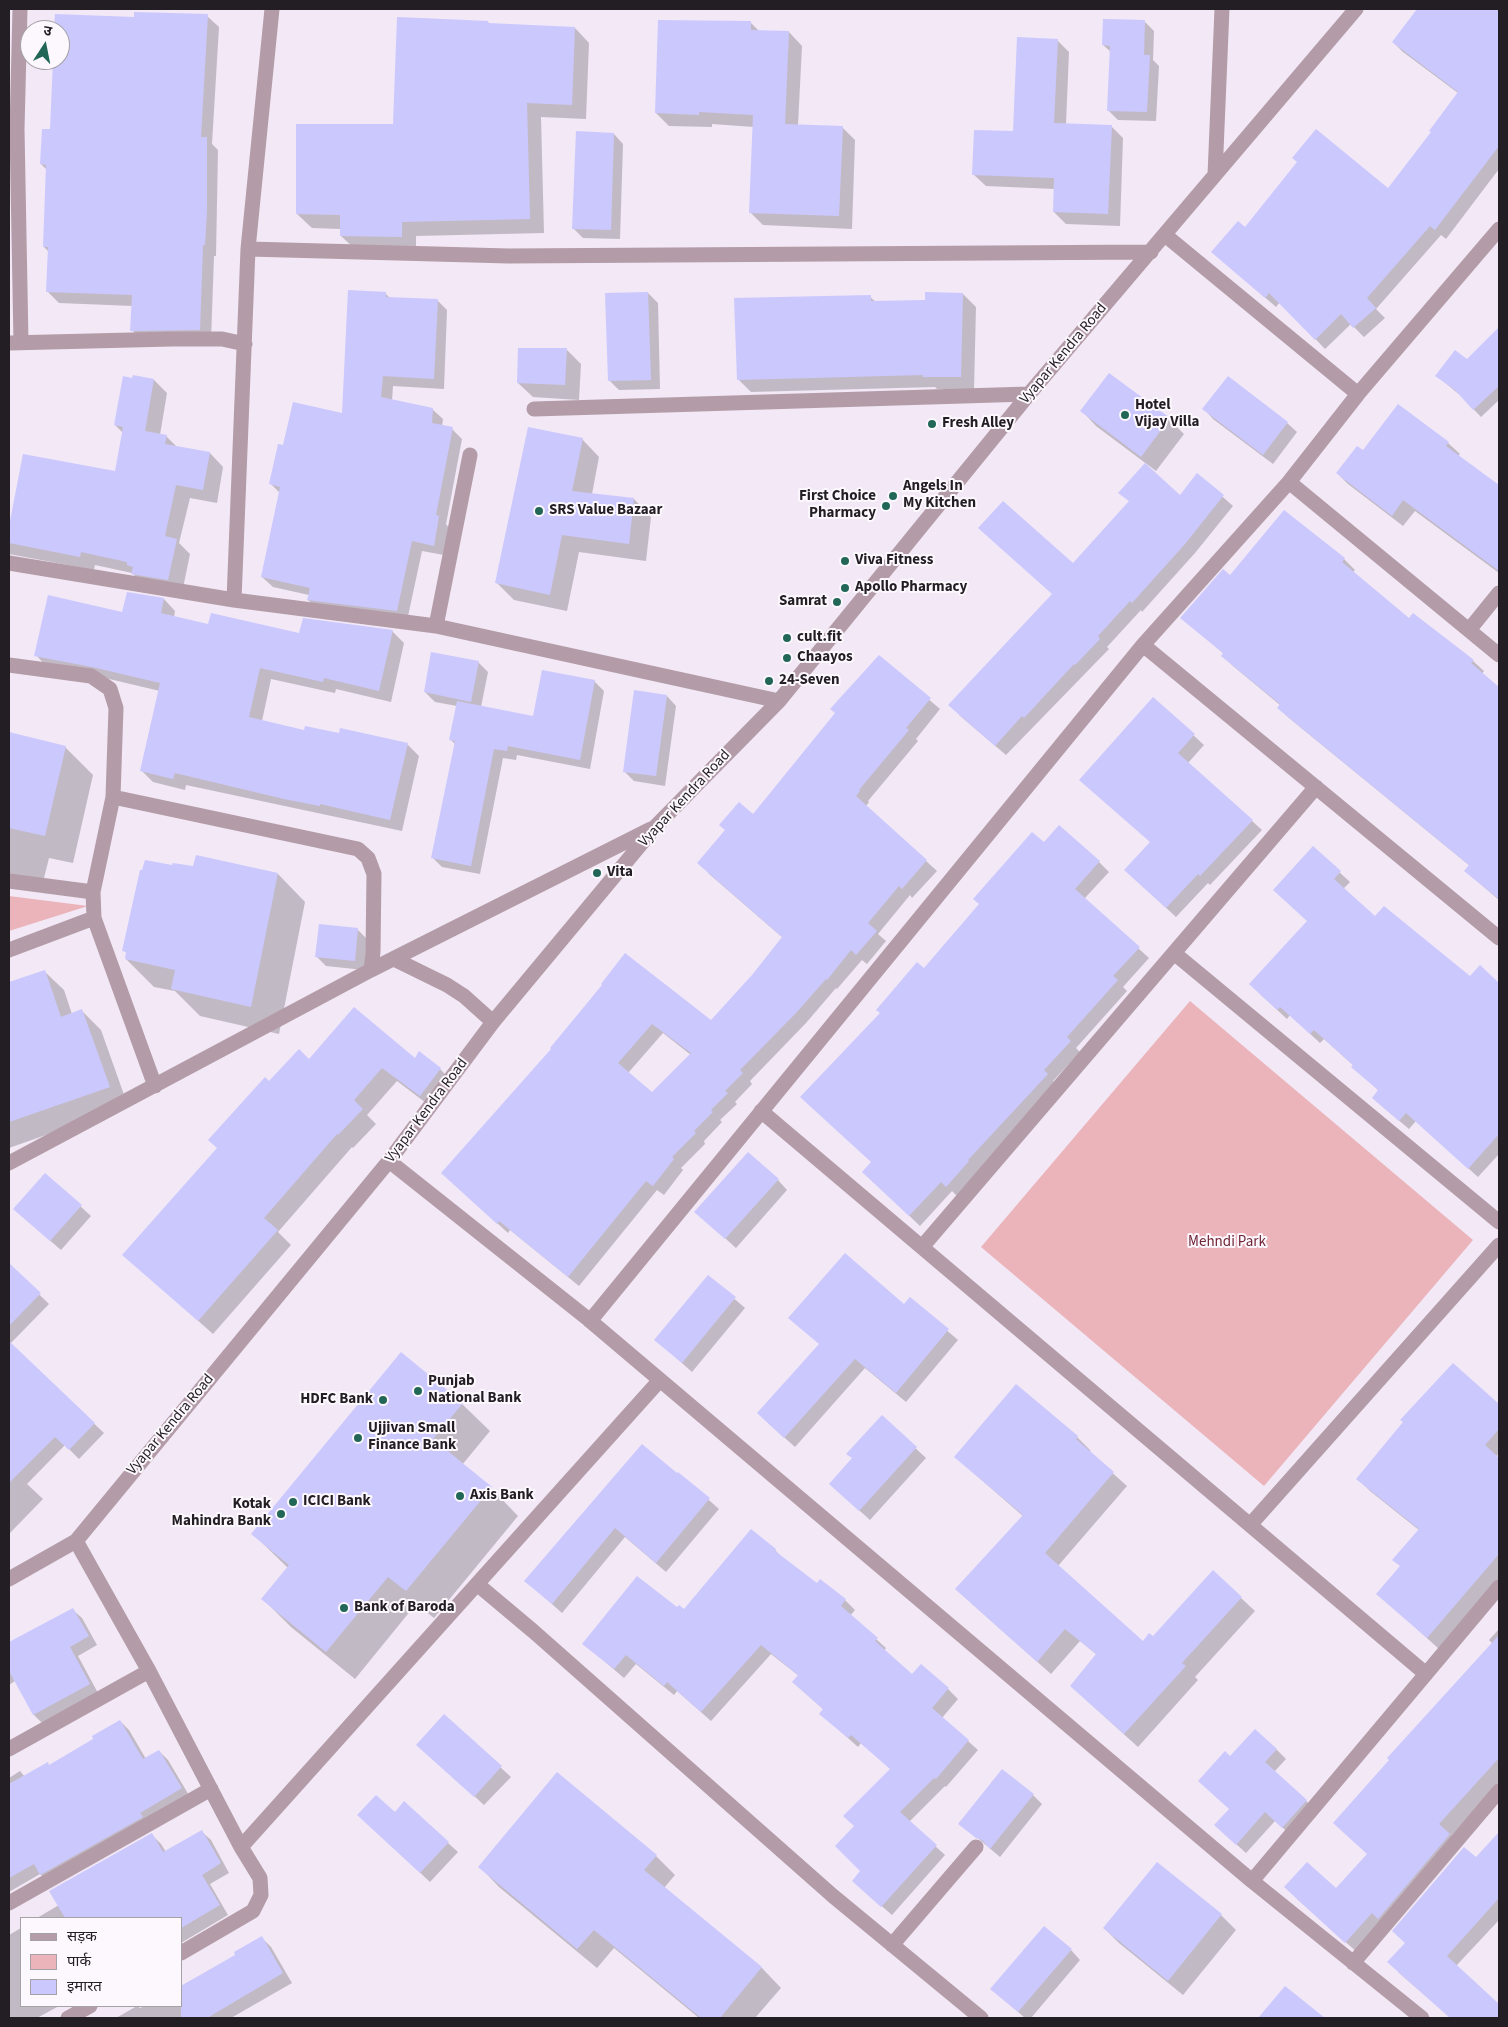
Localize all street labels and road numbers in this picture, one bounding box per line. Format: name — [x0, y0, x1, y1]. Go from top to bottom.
street label: Vyapar Kendra Road — [1017, 300, 1111, 408]
street label: Vyapar Kendra Road — [635, 747, 735, 851]
street label: Vyapar Kendra Road — [382, 1055, 472, 1167]
street label: Vyapar Kendra Road — [124, 1371, 218, 1479]

